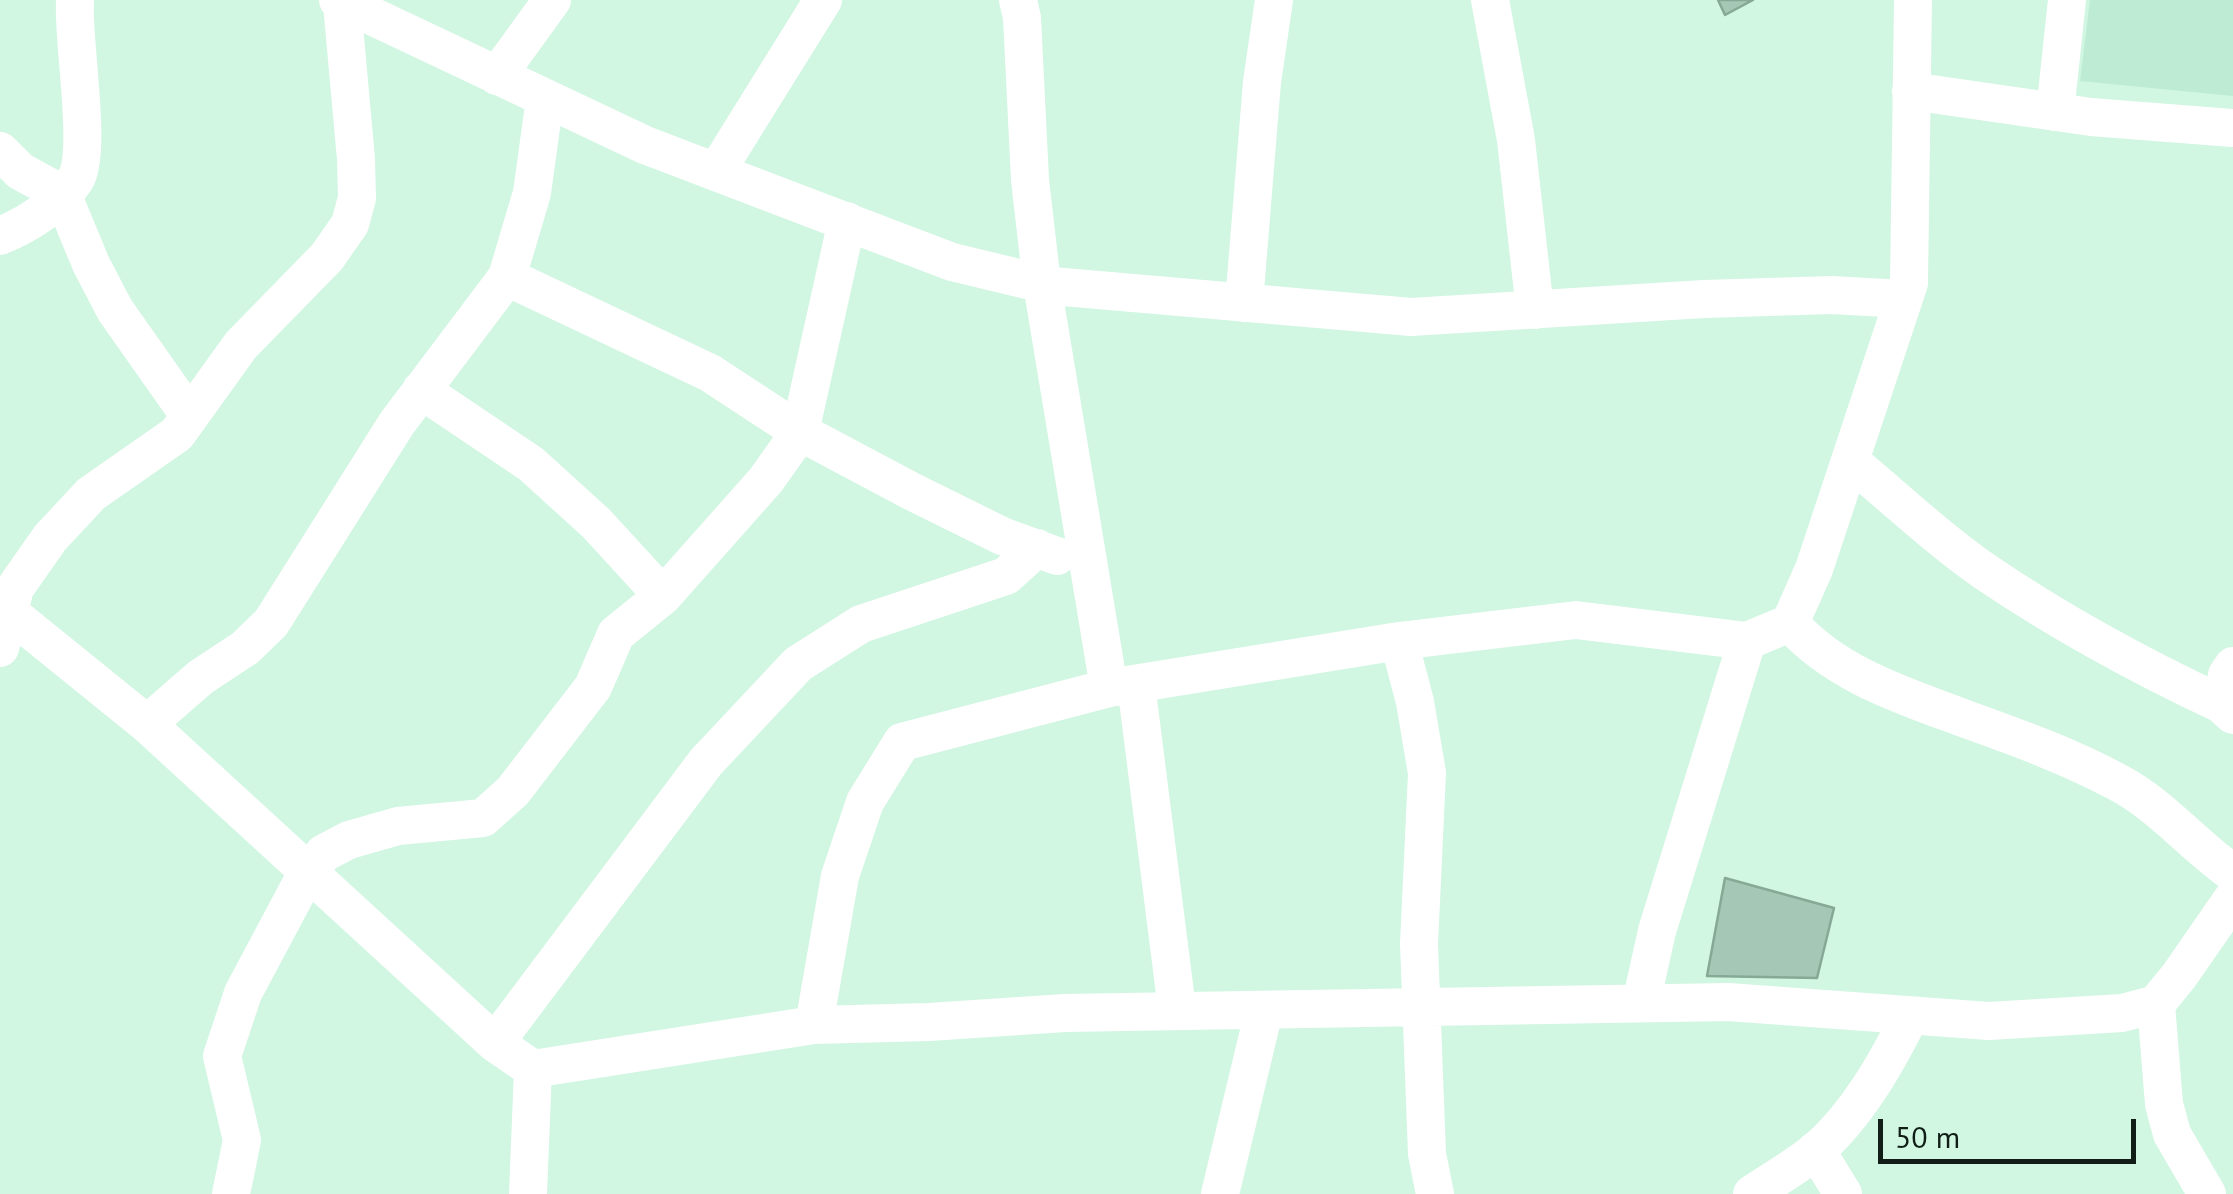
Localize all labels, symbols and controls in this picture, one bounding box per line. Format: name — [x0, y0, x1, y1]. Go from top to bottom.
scale bar — [1883, 1099, 2140, 1161]
text: 50 m — [1895, 1117, 1960, 1156]

